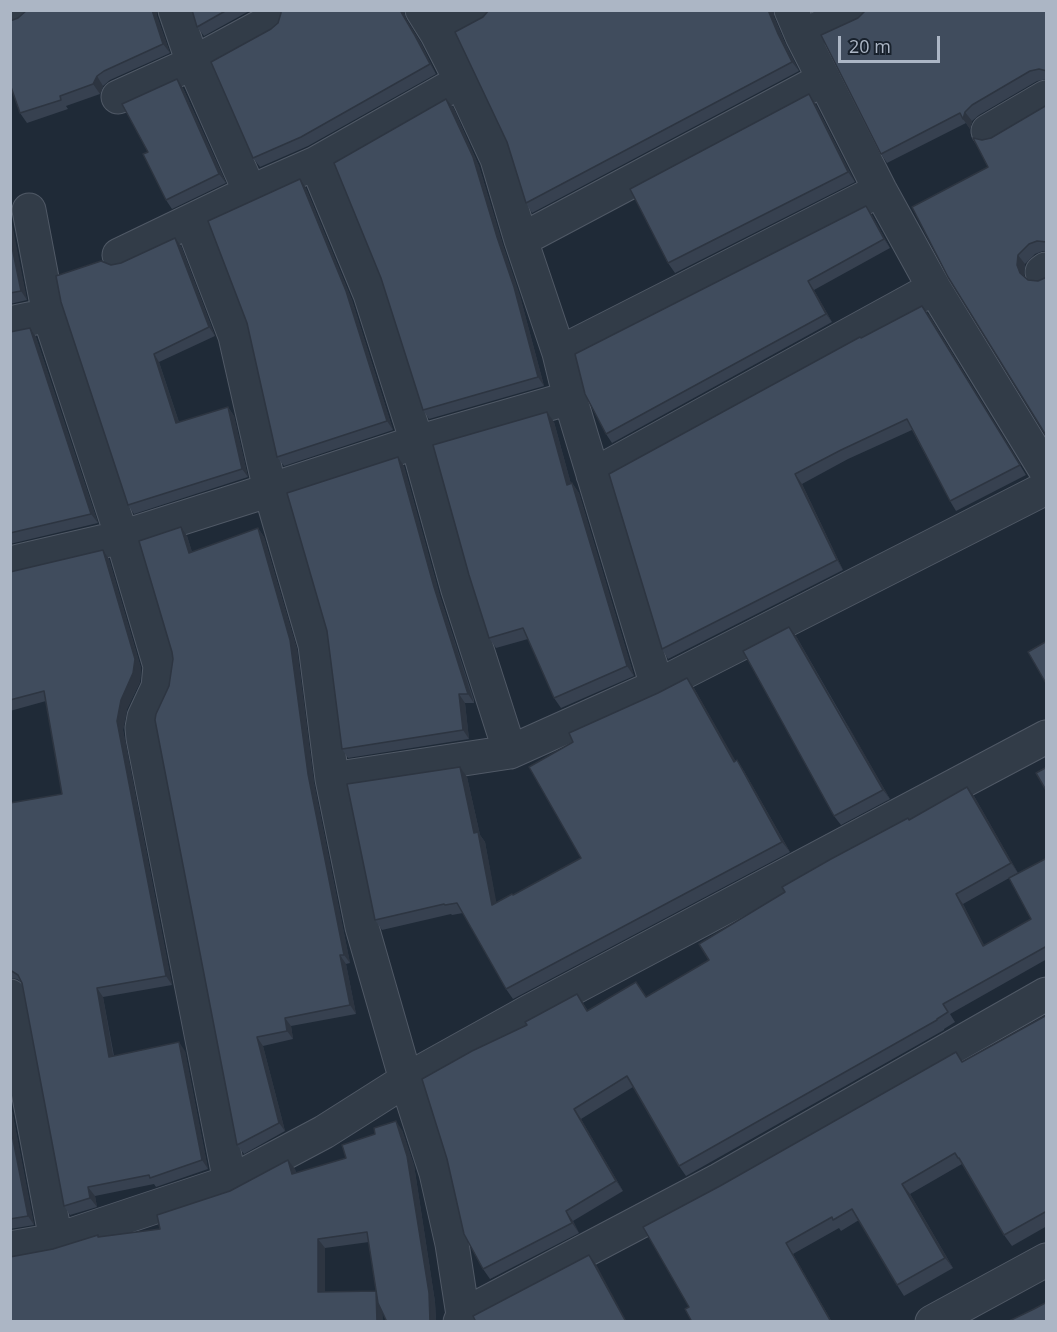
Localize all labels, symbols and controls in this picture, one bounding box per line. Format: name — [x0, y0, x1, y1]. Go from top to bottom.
scale bar — [841, 24, 943, 62]
text: 20 m — [849, 34, 891, 58]

